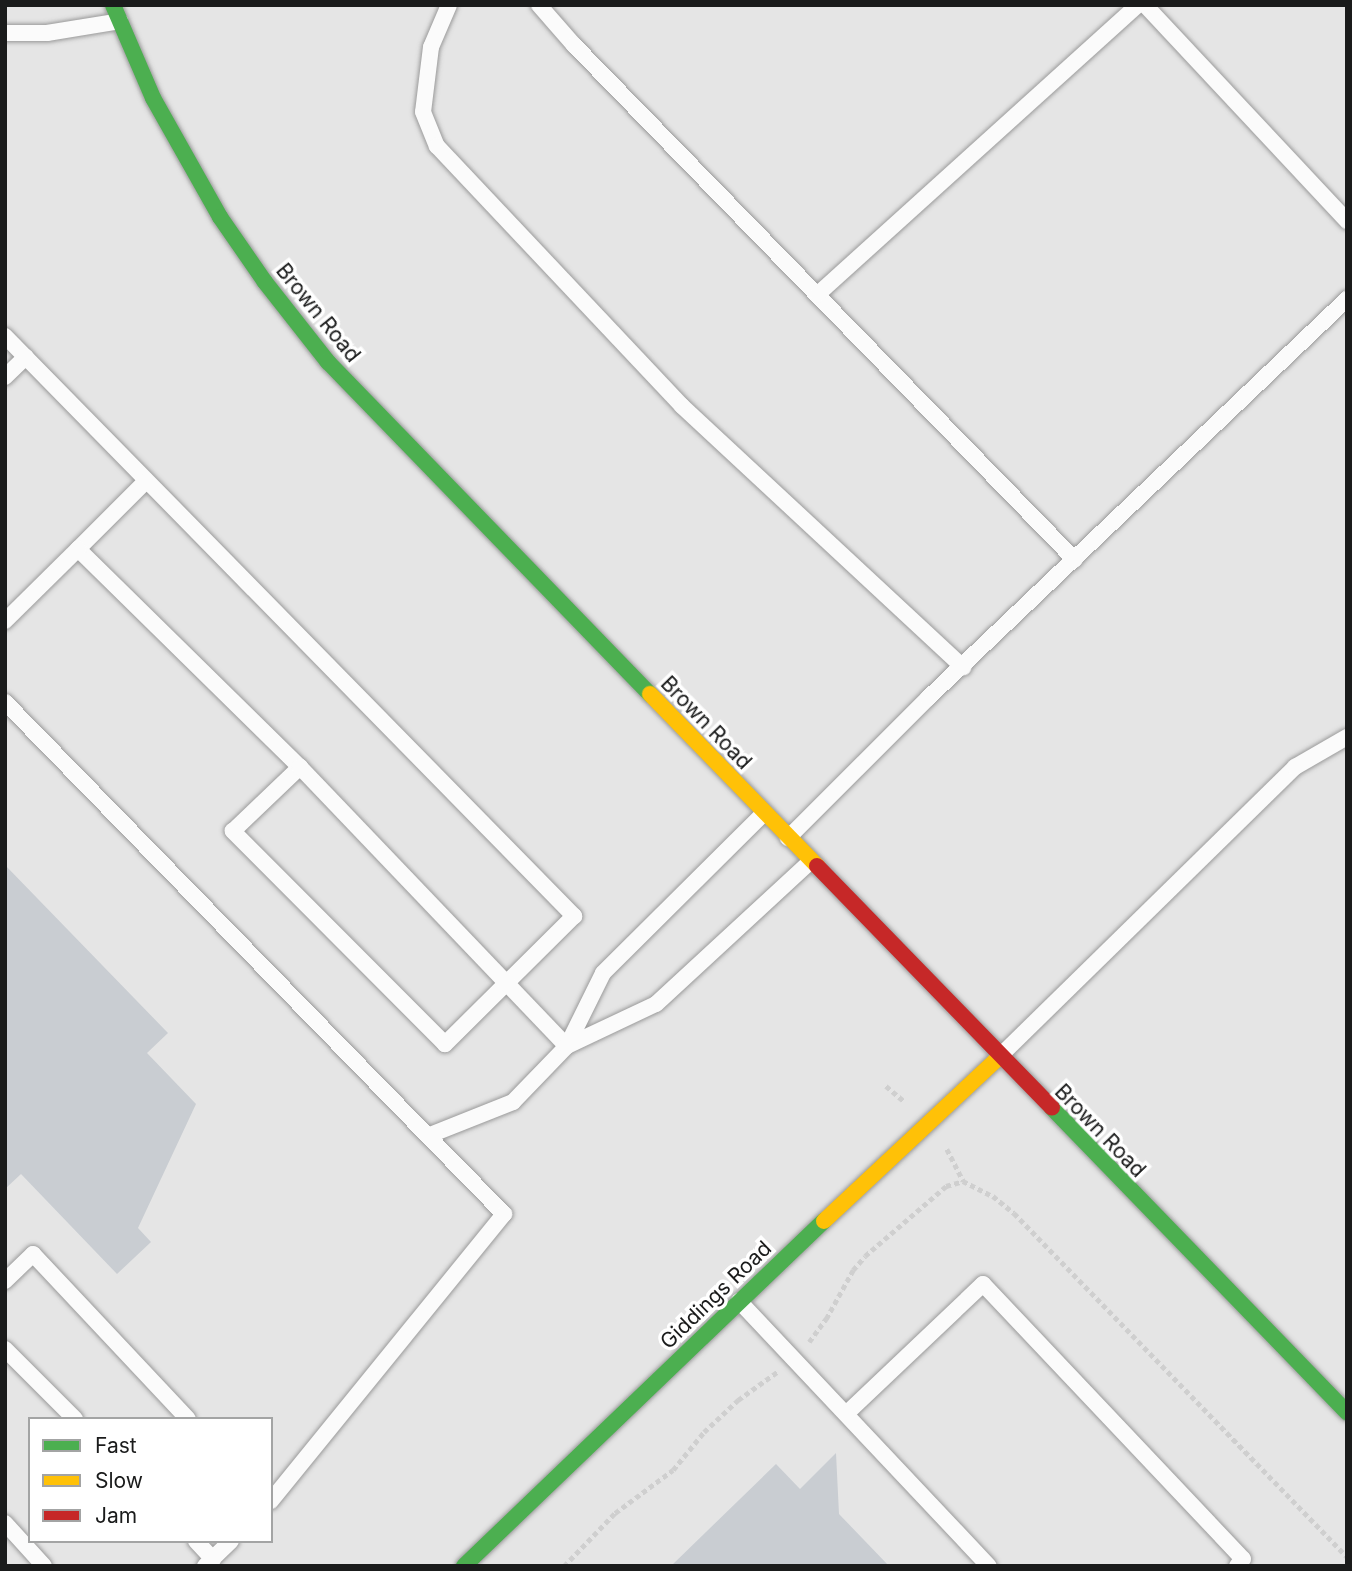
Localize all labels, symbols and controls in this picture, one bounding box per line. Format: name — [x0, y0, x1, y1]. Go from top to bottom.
street label: Brown Road — [271, 259, 365, 367]
street label: Brown Road — [655, 671, 757, 775]
street label: Brown Road — [1049, 1079, 1151, 1183]
street label: Giddings Road — [655, 1236, 777, 1354]
legend — [28, 1417, 273, 1543]
text: Fast — [95, 1433, 137, 1458]
text: Slow — [95, 1468, 143, 1493]
text: Jam — [95, 1503, 137, 1528]

